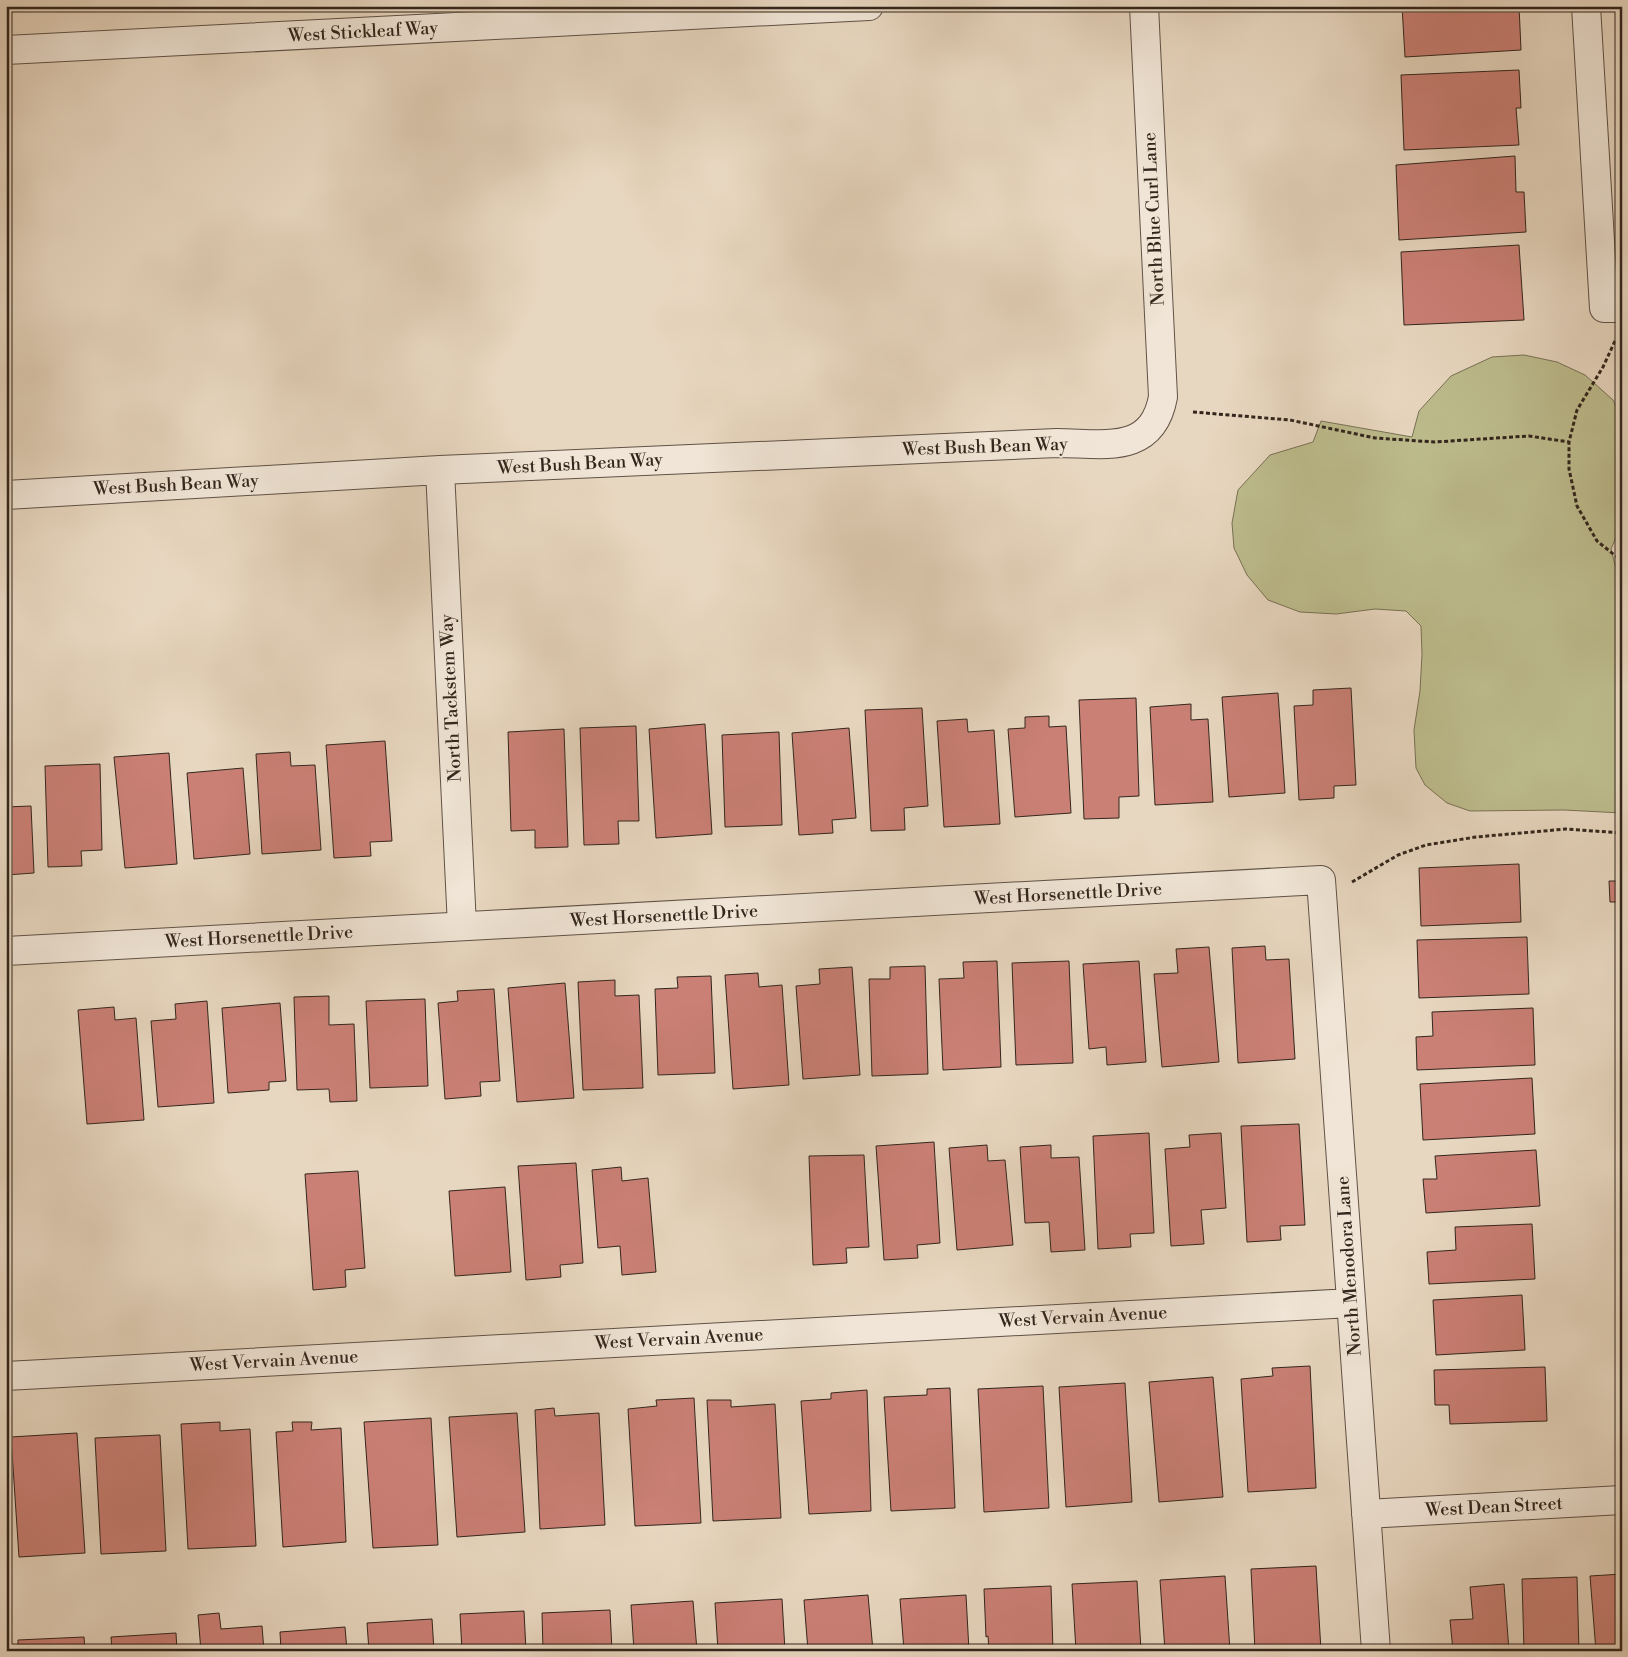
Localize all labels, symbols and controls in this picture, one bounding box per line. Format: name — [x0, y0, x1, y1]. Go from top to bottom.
street label: West Stickleaf Way — [286, 17, 439, 47]
street label: North Blue Curl Lane — [1138, 132, 1170, 306]
street label: West Bush Bean Way — [901, 433, 1068, 461]
street label: West Bush Bean Way — [496, 448, 664, 480]
street label: West Bush Bean Way — [92, 469, 260, 501]
street label: North Tackstem Way — [435, 613, 467, 783]
street label: West Horsenettle Drive — [972, 878, 1163, 910]
street label: West Horsenettle Drive — [568, 900, 759, 932]
street label: West Horsenettle Drive — [163, 921, 354, 953]
street label: North Menodora Lane — [1331, 1175, 1367, 1357]
street label: West Vervain Avenue — [997, 1301, 1168, 1333]
street label: West Vervain Avenue — [593, 1323, 764, 1355]
street label: West Vervain Avenue — [188, 1345, 359, 1377]
street label: West Dean Street — [1424, 1492, 1564, 1522]

